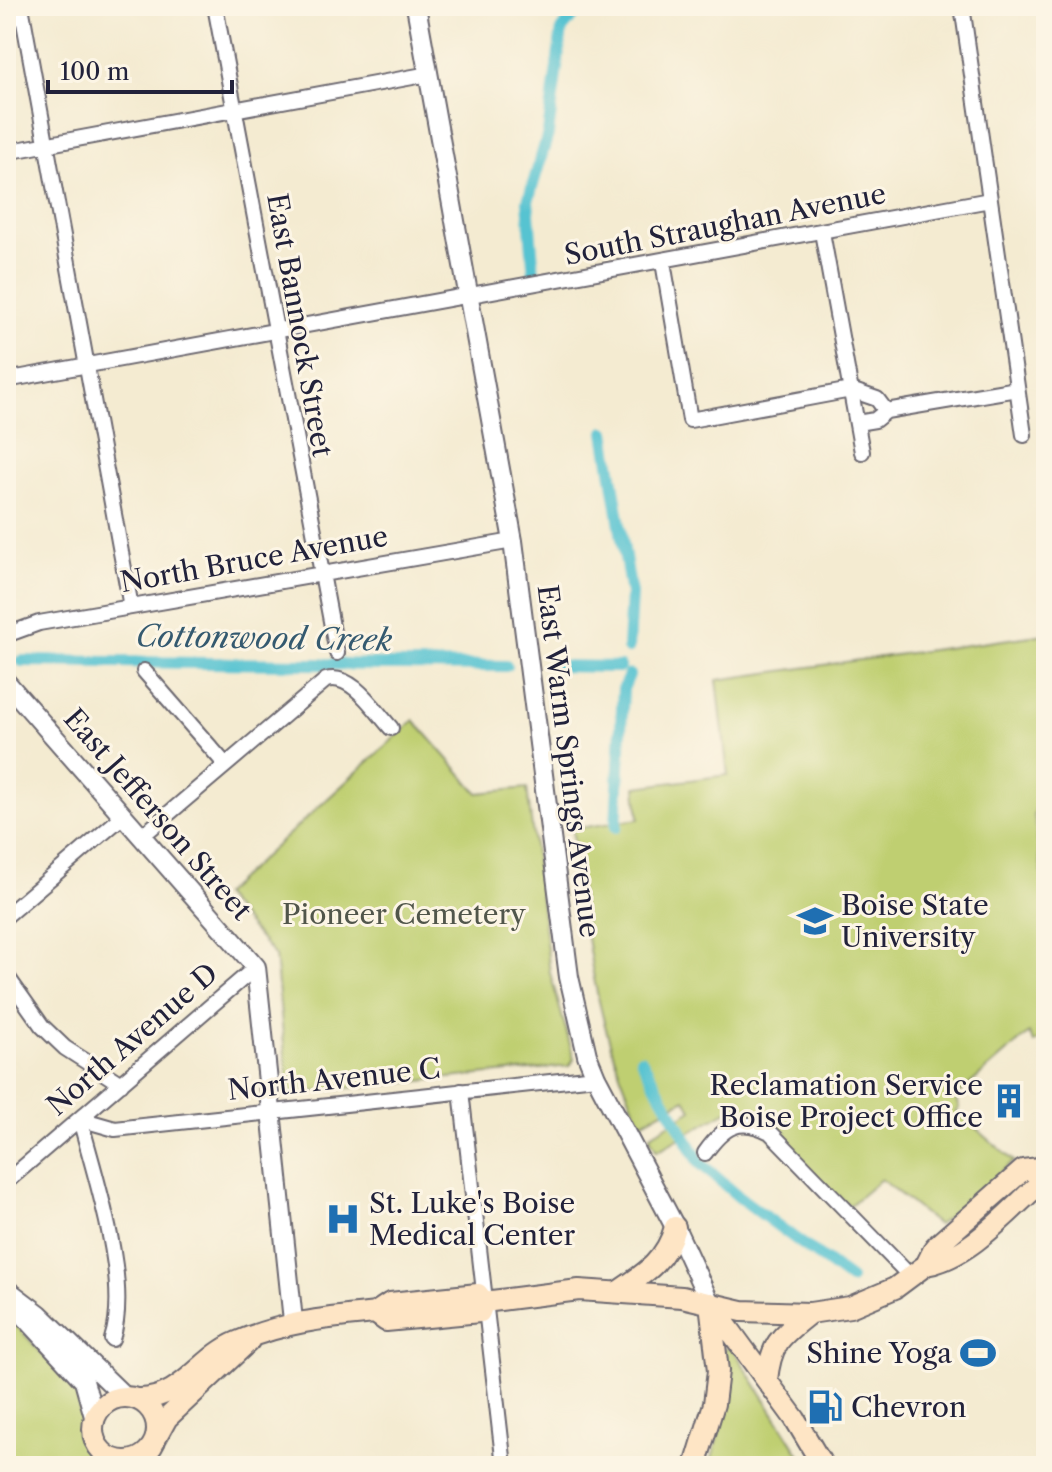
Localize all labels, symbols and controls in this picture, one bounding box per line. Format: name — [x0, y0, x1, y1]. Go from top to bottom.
scale bar — [48, 44, 232, 94]
text: 100 m — [60, 57, 129, 86]
street label: South Straughan Avenue — [561, 176, 889, 272]
street label: East Bannock Street — [260, 191, 340, 460]
street label: North Bruce Avenue — [118, 519, 390, 599]
street label: East Warm Springs Avenue — [530, 583, 608, 939]
water label: Cottonwood Creek — [136, 617, 393, 659]
street label: East Jefferson Street — [57, 701, 259, 927]
place label: Boise State University — [841, 888, 989, 954]
park label: Pioneer Cemetery — [282, 897, 526, 931]
school or university icon: Boise State University — [796, 902, 834, 940]
street label: North Avenue D — [40, 956, 224, 1122]
street label: North Avenue C — [226, 1051, 442, 1107]
place label: Reclamation Service Boise Project Office — [709, 1068, 983, 1134]
building icon: Reclamation Service Boise Project Office — [990, 1082, 1028, 1120]
place label: St. Luke's Boise Medical Center — [369, 1186, 576, 1252]
hospital icon: St. Luke's Boise Medical Center — [324, 1200, 362, 1238]
sports icon: Shine Yoga — [959, 1334, 997, 1372]
place label: Shine Yoga — [806, 1336, 952, 1370]
fuel station icon: Chevron — [806, 1388, 844, 1426]
place label: Chevron — [851, 1390, 967, 1424]

